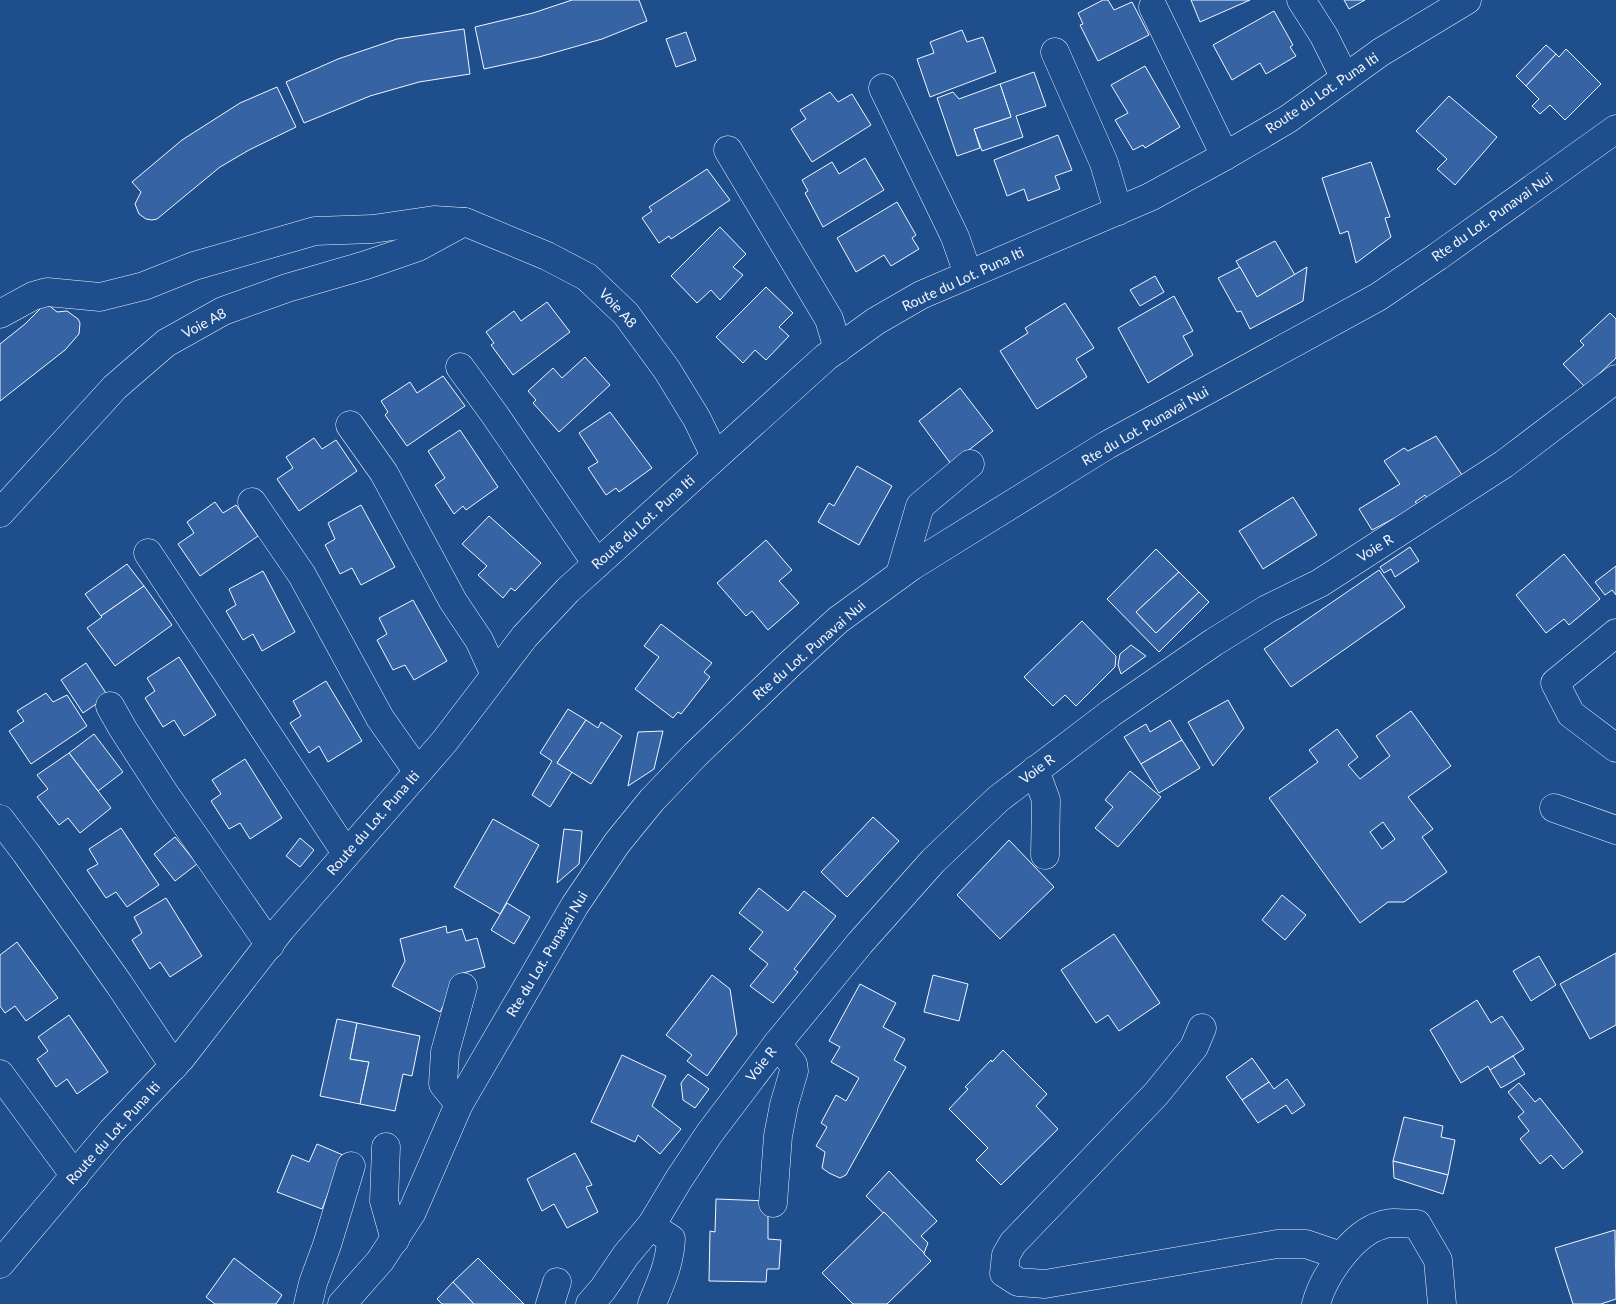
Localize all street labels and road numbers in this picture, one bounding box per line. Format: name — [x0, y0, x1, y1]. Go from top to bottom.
street label: Route du Lot. Puna Iti — [1262, 48, 1381, 137]
street label: Rte du Lot. Punavai Nui — [1428, 168, 1555, 265]
street label: Route du Lot. Puna Iti — [899, 243, 1026, 314]
street label: Voie A8 — [596, 284, 641, 331]
street label: Voie A8 — [179, 304, 229, 341]
street label: Rte du Lot. Punavai Nui — [1078, 382, 1211, 469]
street label: Route du Lot. Puna Iti — [588, 471, 698, 572]
street label: Voie R — [1353, 530, 1396, 565]
street label: Rte du Lot. Punavai Nui — [749, 596, 868, 703]
street label: Voie R — [1016, 750, 1058, 787]
street label: Route du Lot. Puna Iti — [323, 767, 423, 878]
street label: Rte du Lot. Punavai Nui — [502, 888, 591, 1020]
street label: Voie R — [742, 1043, 780, 1084]
street label: Route du Lot. Puna Iti — [62, 1078, 163, 1188]

